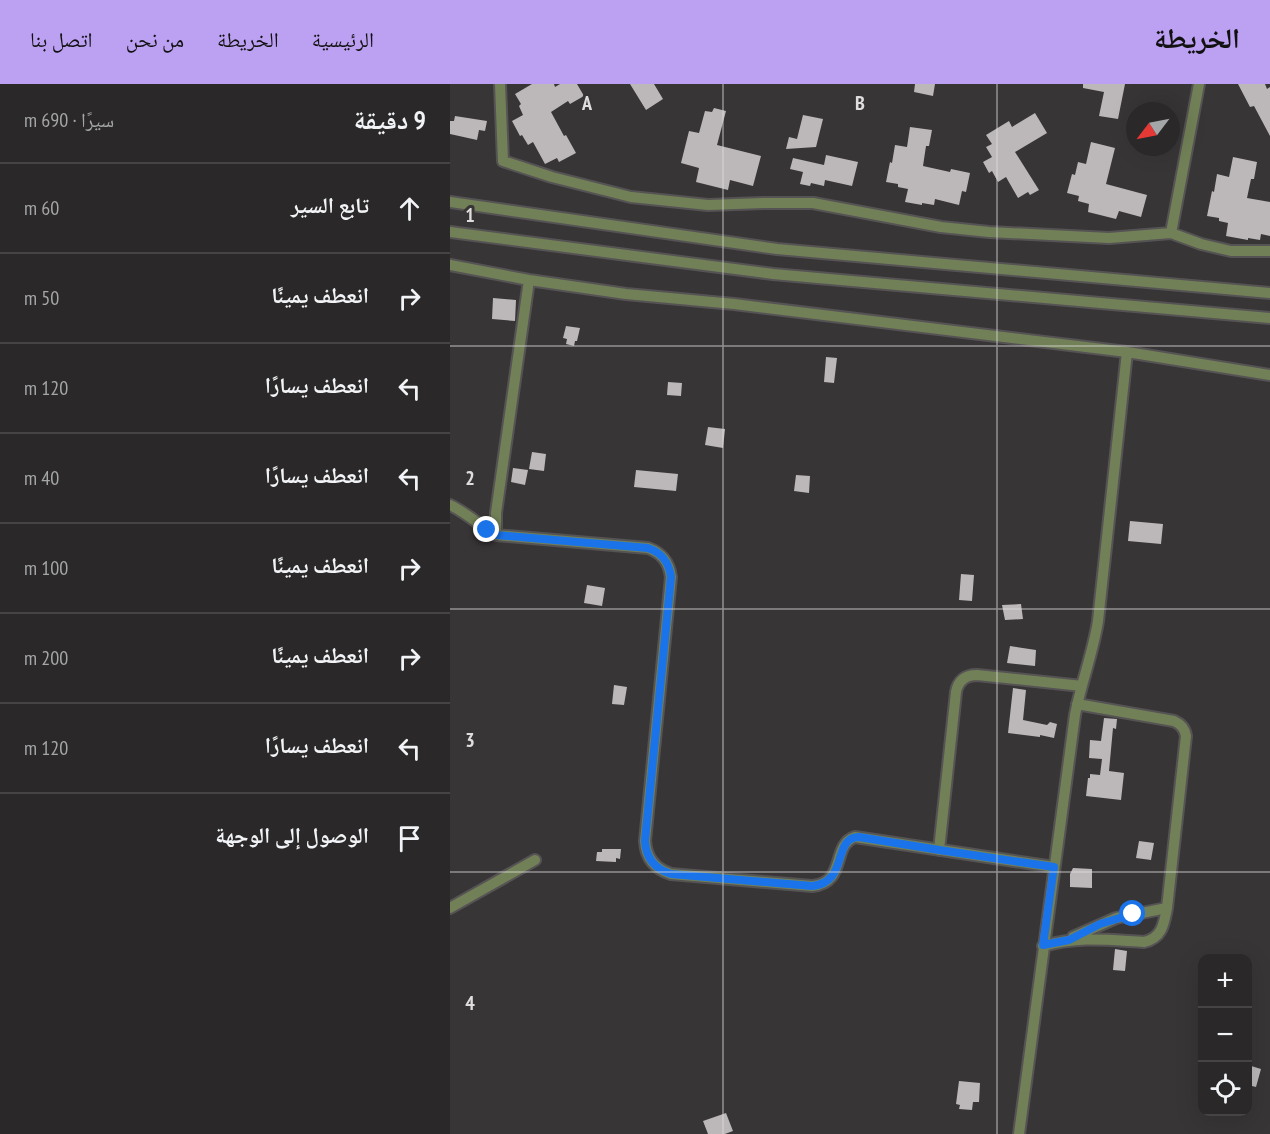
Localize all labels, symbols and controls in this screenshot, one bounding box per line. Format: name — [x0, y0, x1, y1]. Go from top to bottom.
text: الخريطة — [1154, 19, 1240, 56]
text: اتصل بنا — [30, 26, 93, 53]
text: من نحن — [126, 26, 184, 53]
text: الخريطة — [217, 26, 279, 53]
text: الرئيسية — [312, 26, 374, 53]
text: A — [581, 90, 593, 116]
text: B — [855, 90, 865, 116]
north arrow — [1126, 102, 1180, 156]
text: 9 دقيقة — [354, 103, 426, 136]
text: سيرًا · 690 m — [24, 107, 114, 133]
text: تابع السير — [291, 191, 369, 219]
icon: ahead — [393, 192, 426, 225]
text: 60 m — [24, 195, 59, 221]
text: 1 — [465, 202, 475, 228]
text: انعطف يمينًا — [271, 281, 369, 309]
icon: right — [393, 282, 426, 315]
text: 50 m — [24, 285, 59, 311]
text: انعطف يسارًا — [265, 371, 369, 399]
icon: left — [393, 372, 426, 405]
text: 120 m — [24, 375, 68, 401]
text: انعطف يسارًا — [265, 461, 369, 489]
icon: left — [393, 462, 426, 495]
text: 40 m — [24, 465, 59, 491]
text: 2 — [465, 465, 475, 491]
route end — [473, 516, 499, 542]
text: انعطف يمينًا — [271, 551, 369, 579]
icon: right — [393, 552, 426, 585]
text: 100 m — [24, 555, 68, 581]
text: انعطف يمينًا — [271, 641, 369, 669]
icon: right — [393, 642, 426, 675]
text: 200 m — [24, 645, 68, 671]
text: 3 — [465, 727, 475, 753]
text: انعطف يسارًا — [265, 731, 369, 759]
icon: left — [393, 732, 426, 765]
text: 120 m — [24, 735, 68, 761]
text: الوصول إلى الوجهة — [215, 821, 369, 849]
icon: arrive — [393, 822, 426, 855]
route start — [1119, 900, 1145, 926]
map controls — [1198, 954, 1252, 1116]
button: + — [1198, 954, 1252, 1008]
text: 4 — [465, 990, 475, 1016]
button: − — [1198, 1008, 1252, 1062]
button: locate — [1198, 1062, 1252, 1116]

